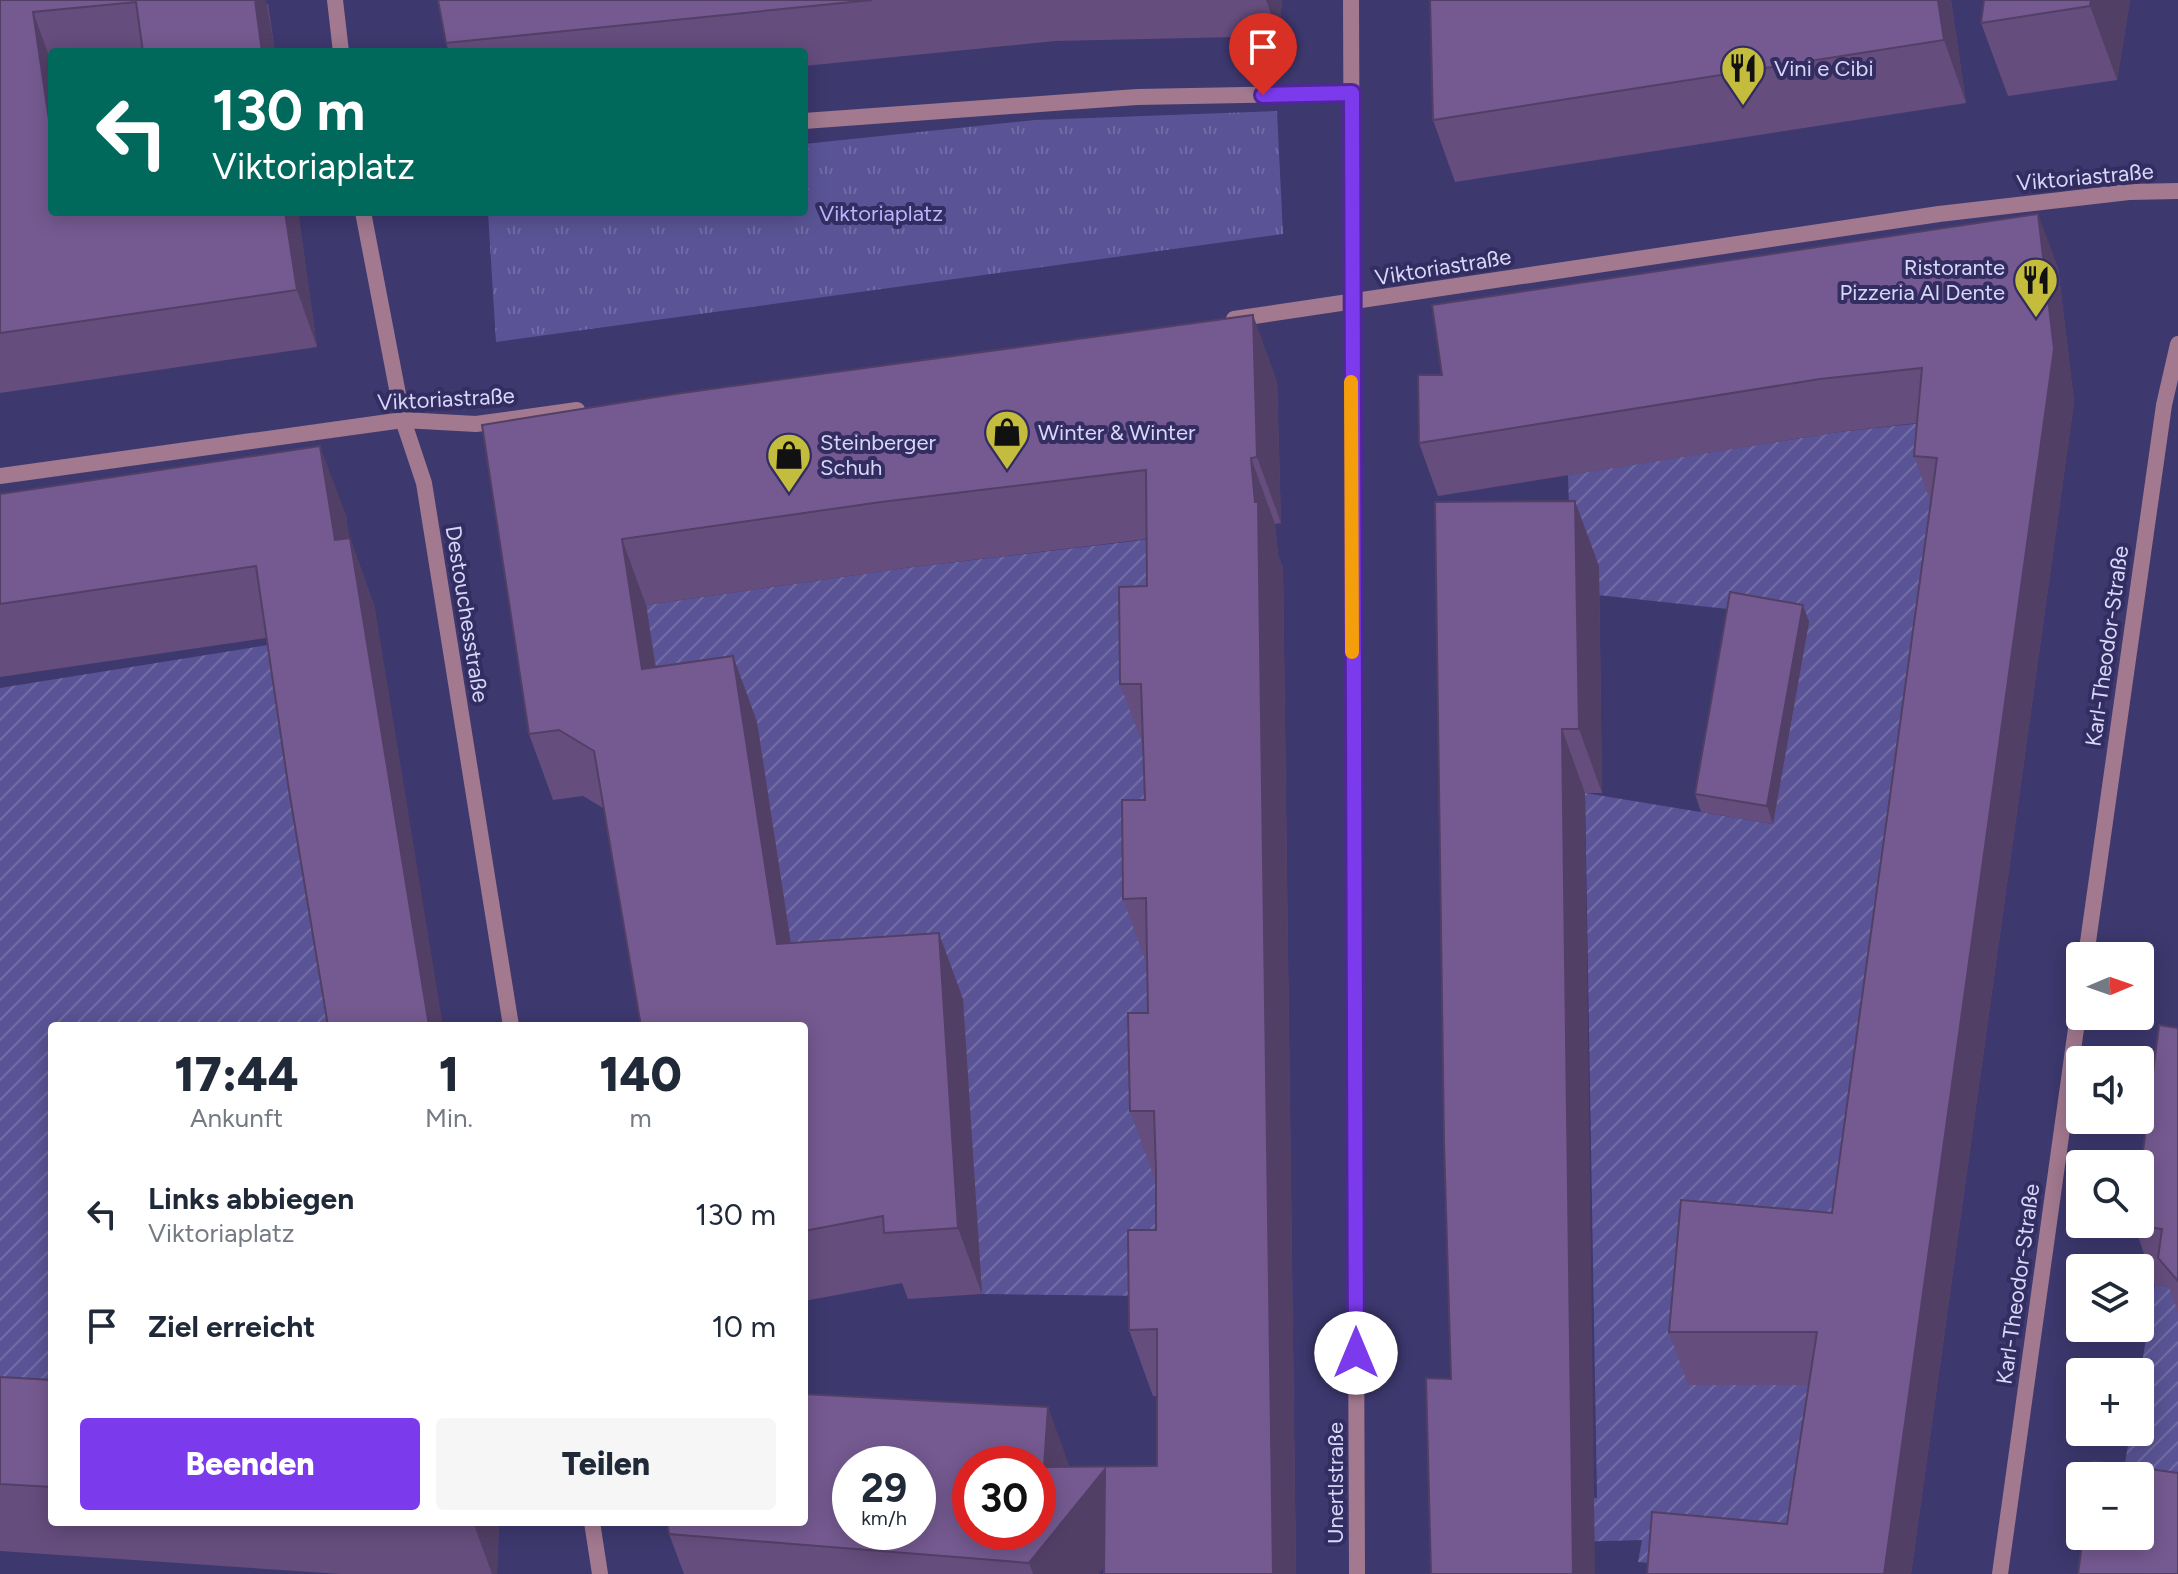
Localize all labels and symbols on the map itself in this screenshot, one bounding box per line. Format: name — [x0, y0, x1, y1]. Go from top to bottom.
pin — [1229, 13, 1297, 95]
restaurant icon: Vini e Cibi — [1719, 44, 1767, 107]
place label: Vini e Cibi — [1774, 55, 1874, 82]
street label: Viktoriastraße — [2015, 158, 2155, 196]
park label: Viktoriaplatz — [819, 200, 943, 227]
street label: Viktoriastraße — [1373, 243, 1513, 291]
place label: Ristorante Pizzeria Al Dente — [1839, 254, 2005, 306]
restaurant icon: Ristorante Pizzeria Al Dente — [2012, 256, 2060, 319]
street label: Viktoriastraße — [377, 382, 515, 416]
shop icon: Winter & Winter — [983, 408, 1031, 471]
place label: Winter & Winter — [1038, 419, 1196, 446]
place label: Steinberger Schuh — [820, 429, 936, 481]
shop icon: Steinberger Schuh — [765, 431, 813, 494]
street label: Destouchesstraße — [440, 524, 494, 704]
street label: Karl-Theodor-Straße — [2080, 544, 2134, 748]
north arrow — [2066, 942, 2154, 1030]
street label: Karl-Theodor-Straße — [1991, 1182, 2045, 1386]
position arrow — [1314, 1311, 1398, 1395]
street label: Unertlstraße — [1322, 1422, 1349, 1544]
speed limit sign: 30 — [952, 1446, 1056, 1550]

